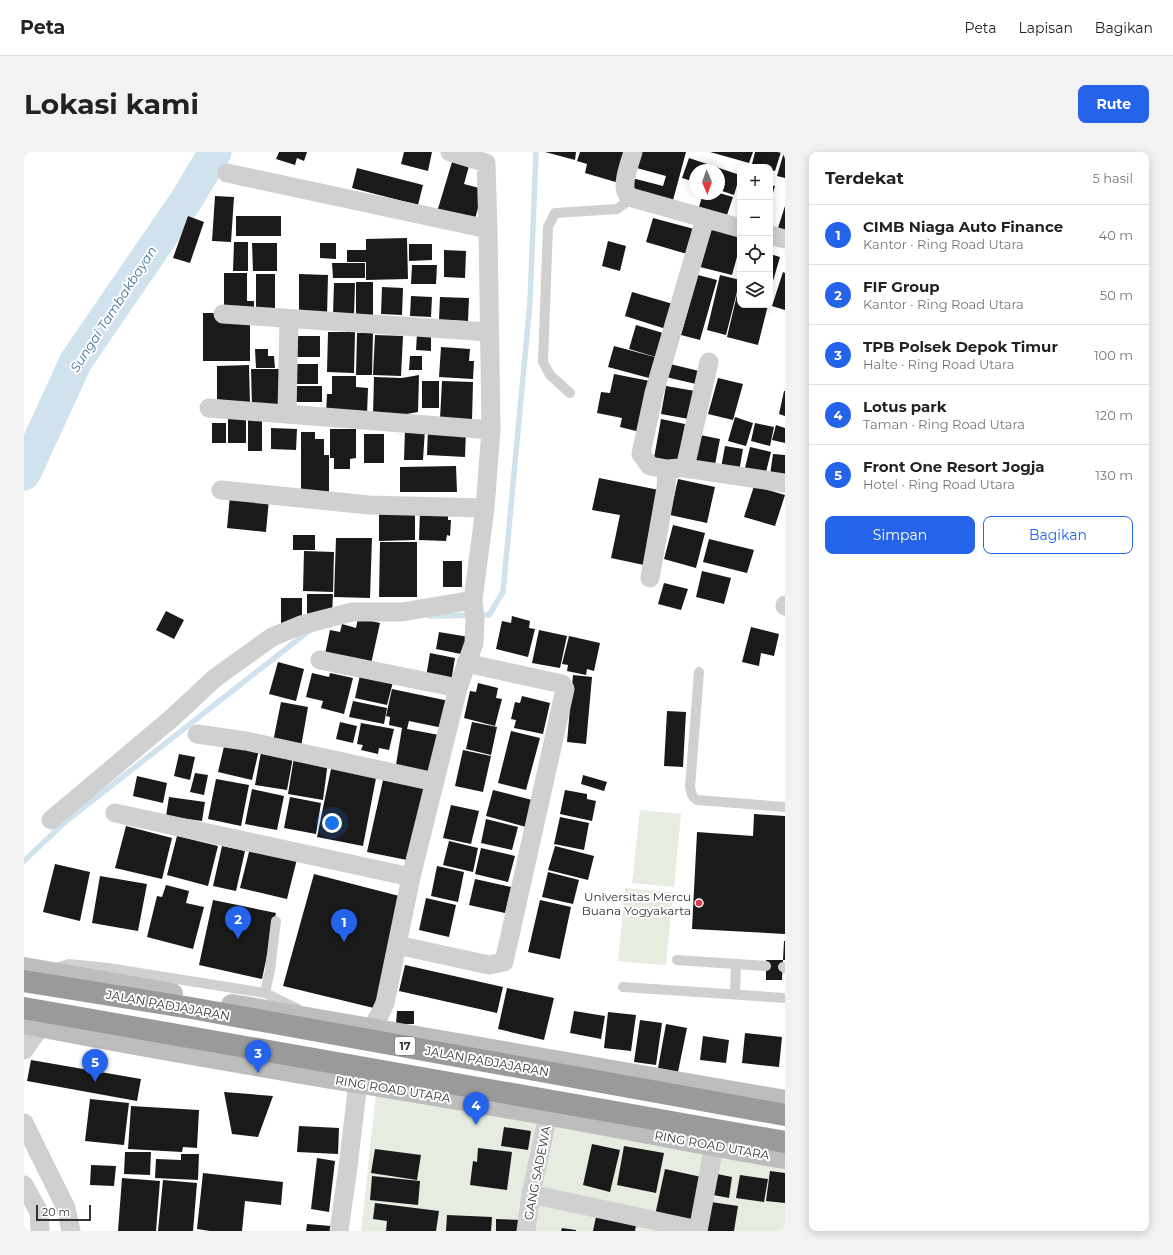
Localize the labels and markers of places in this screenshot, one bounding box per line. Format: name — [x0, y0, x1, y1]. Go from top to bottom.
place label: Universitas Mercu Buana Yogyakarta — [582, 889, 691, 918]
marker: Universitas Mercu Buana Yogyakarta — [694, 898, 704, 908]
pin: 2 — [225, 906, 251, 939]
pin: 1 — [331, 909, 357, 942]
pin: 3 — [245, 1040, 271, 1073]
pin: 5 — [82, 1049, 108, 1082]
pin: 4 — [463, 1092, 489, 1125]

